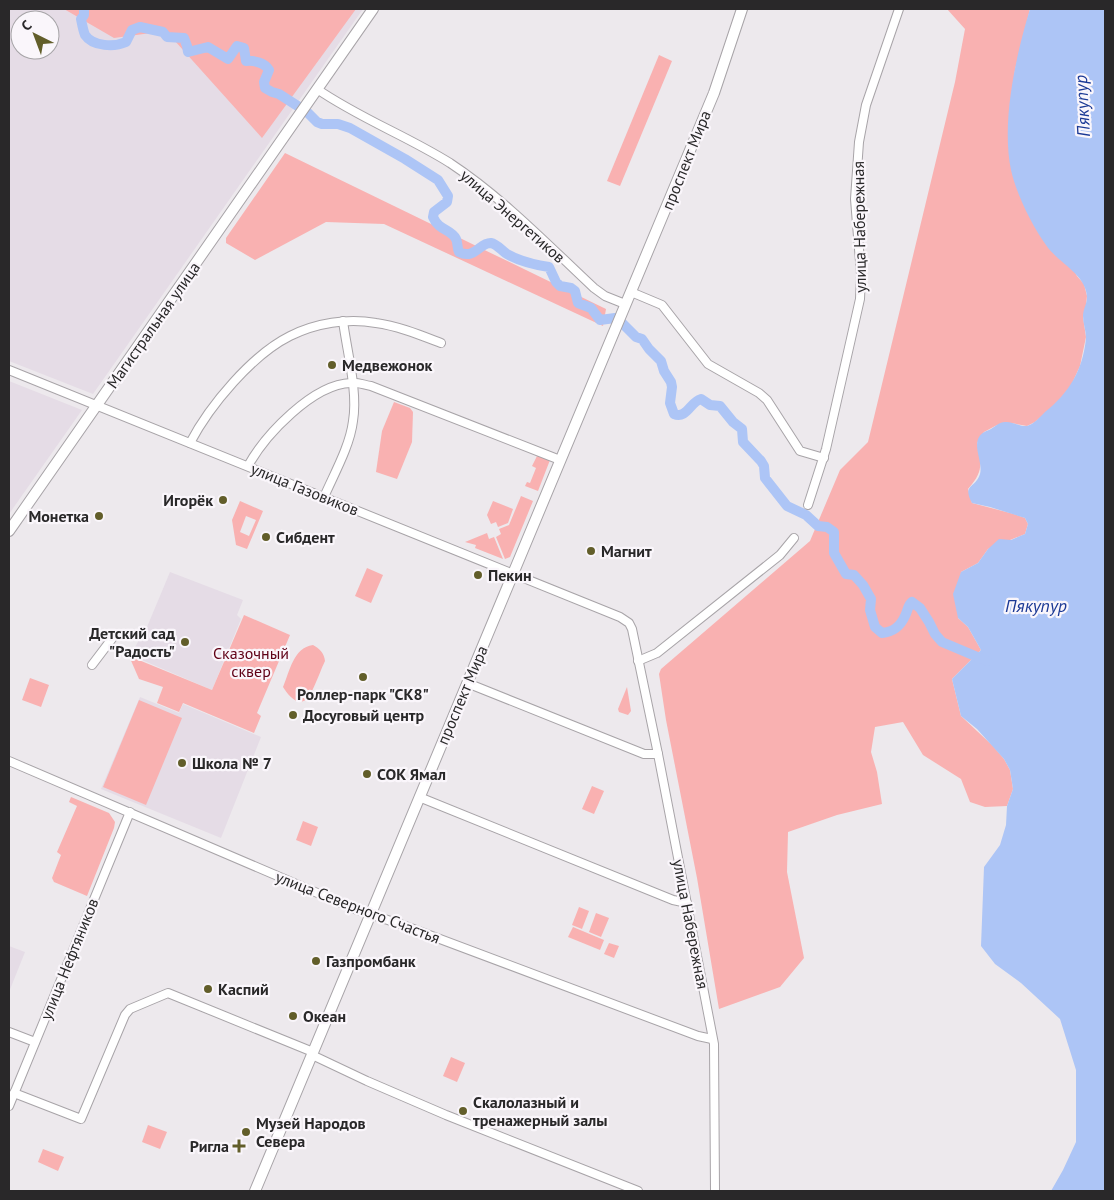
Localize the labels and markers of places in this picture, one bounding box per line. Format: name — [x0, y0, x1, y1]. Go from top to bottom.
place label: Медвежонок — [342, 355, 433, 375]
marker: Медвежонок — [326, 359, 338, 371]
place label: Игорёк — [163, 490, 213, 510]
marker: Игорёк — [217, 494, 229, 506]
place label: Монетка — [28, 506, 89, 526]
marker: Монетка — [93, 510, 105, 522]
place label: Сибдент — [276, 527, 335, 547]
marker: Сибдент — [260, 531, 272, 543]
place label: Магнит — [601, 541, 652, 561]
marker: Магнит — [585, 545, 597, 557]
place label: Пекин — [488, 565, 532, 585]
marker: Пекин — [472, 569, 484, 581]
place label: Детский сад "Радость" — [89, 623, 175, 661]
marker: Детский сад "Радость" — [179, 636, 191, 648]
marker: Роллер-парк "СК8" — [357, 671, 369, 683]
place label: Роллер-парк "СК8" — [297, 684, 429, 704]
place label: Досуговый центр — [303, 705, 425, 725]
marker: Досуговый центр — [287, 709, 299, 721]
place label: Школа № 7 — [192, 753, 272, 773]
marker: Школа № 7 — [176, 757, 188, 769]
place label: СОК Ямал — [377, 764, 446, 784]
marker: СОК Ямал — [361, 768, 373, 780]
place label: Газпромбанк — [326, 951, 416, 971]
marker: Газпромбанк — [310, 955, 322, 967]
place label: Каспий — [218, 979, 269, 999]
marker: Каспий — [202, 983, 214, 995]
place label: Океан — [303, 1006, 346, 1026]
marker: Океан — [287, 1010, 299, 1022]
place label: Скалолазный и тренажерный залы — [473, 1092, 608, 1130]
marker: Скалолазный и тренажерный залы — [457, 1105, 469, 1117]
place label: Музей Народов Севера — [256, 1113, 366, 1151]
marker: Музей Народов Севера — [240, 1126, 252, 1138]
place label: Ригла — [190, 1136, 229, 1156]
marker: Ригла — [233, 1140, 245, 1152]

